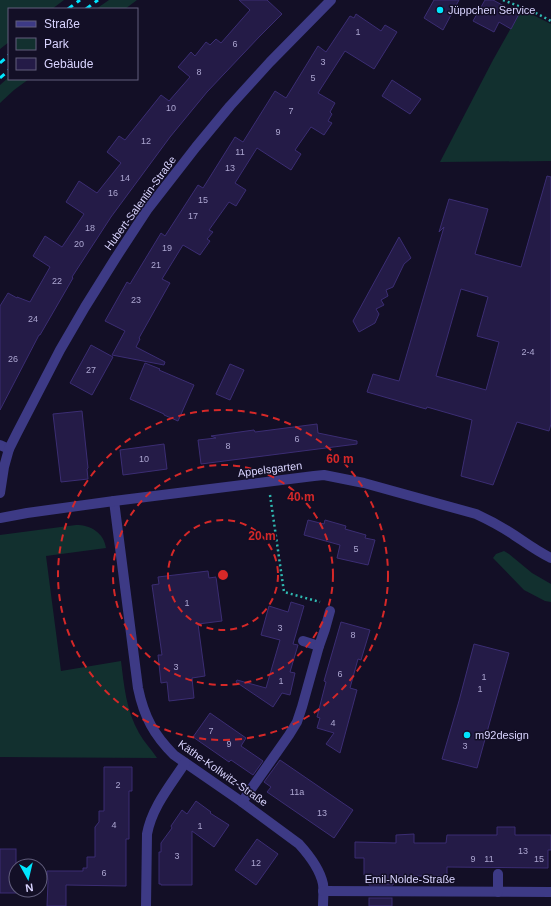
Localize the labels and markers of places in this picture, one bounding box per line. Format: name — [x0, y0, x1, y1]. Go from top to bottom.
place label: Jüppchen Service — [448, 4, 535, 16]
marker: Jüppchen Service — [435, 5, 445, 15]
centre of rings — [216, 568, 230, 582]
place label: m92design — [475, 729, 529, 741]
marker: m92design — [462, 730, 472, 740]

